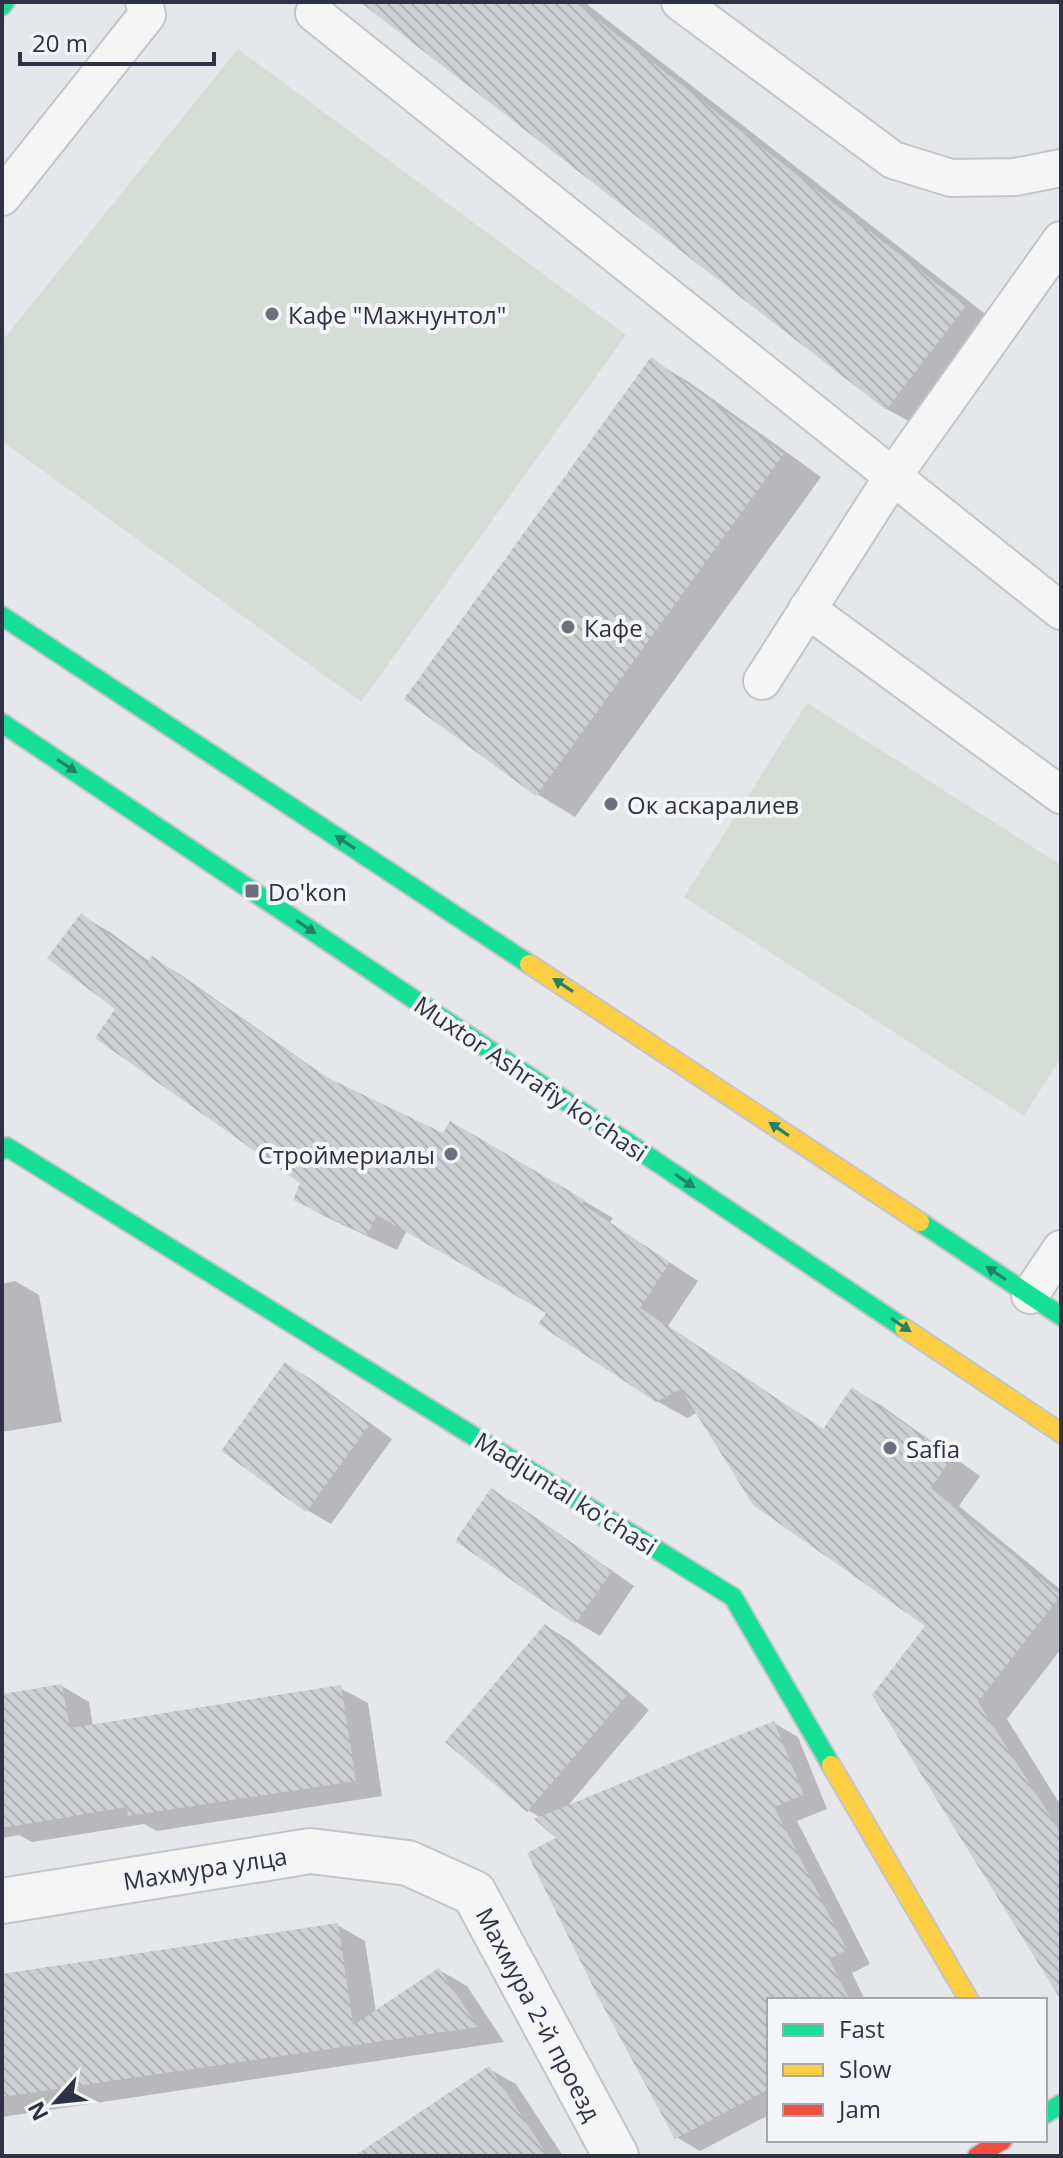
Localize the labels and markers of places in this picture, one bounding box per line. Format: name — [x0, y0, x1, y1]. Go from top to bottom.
place label: Кафе "Мажнунтол" — [288, 298, 506, 331]
marker: Кафе "Мажнунтол" — [263, 305, 281, 323]
place label: Кафе — [584, 611, 643, 644]
marker: Кафе — [559, 618, 577, 636]
place label: Ок аскаралиев — [627, 788, 799, 821]
marker: Ок аскаралиев — [602, 795, 620, 813]
place label: Do'kon — [268, 875, 347, 908]
marker: Do'kon — [243, 882, 261, 900]
place label: Строймериалы — [258, 1138, 435, 1171]
marker: Строймериалы — [442, 1145, 460, 1163]
place label: Safia — [906, 1432, 960, 1465]
marker: Safia — [881, 1439, 899, 1457]

